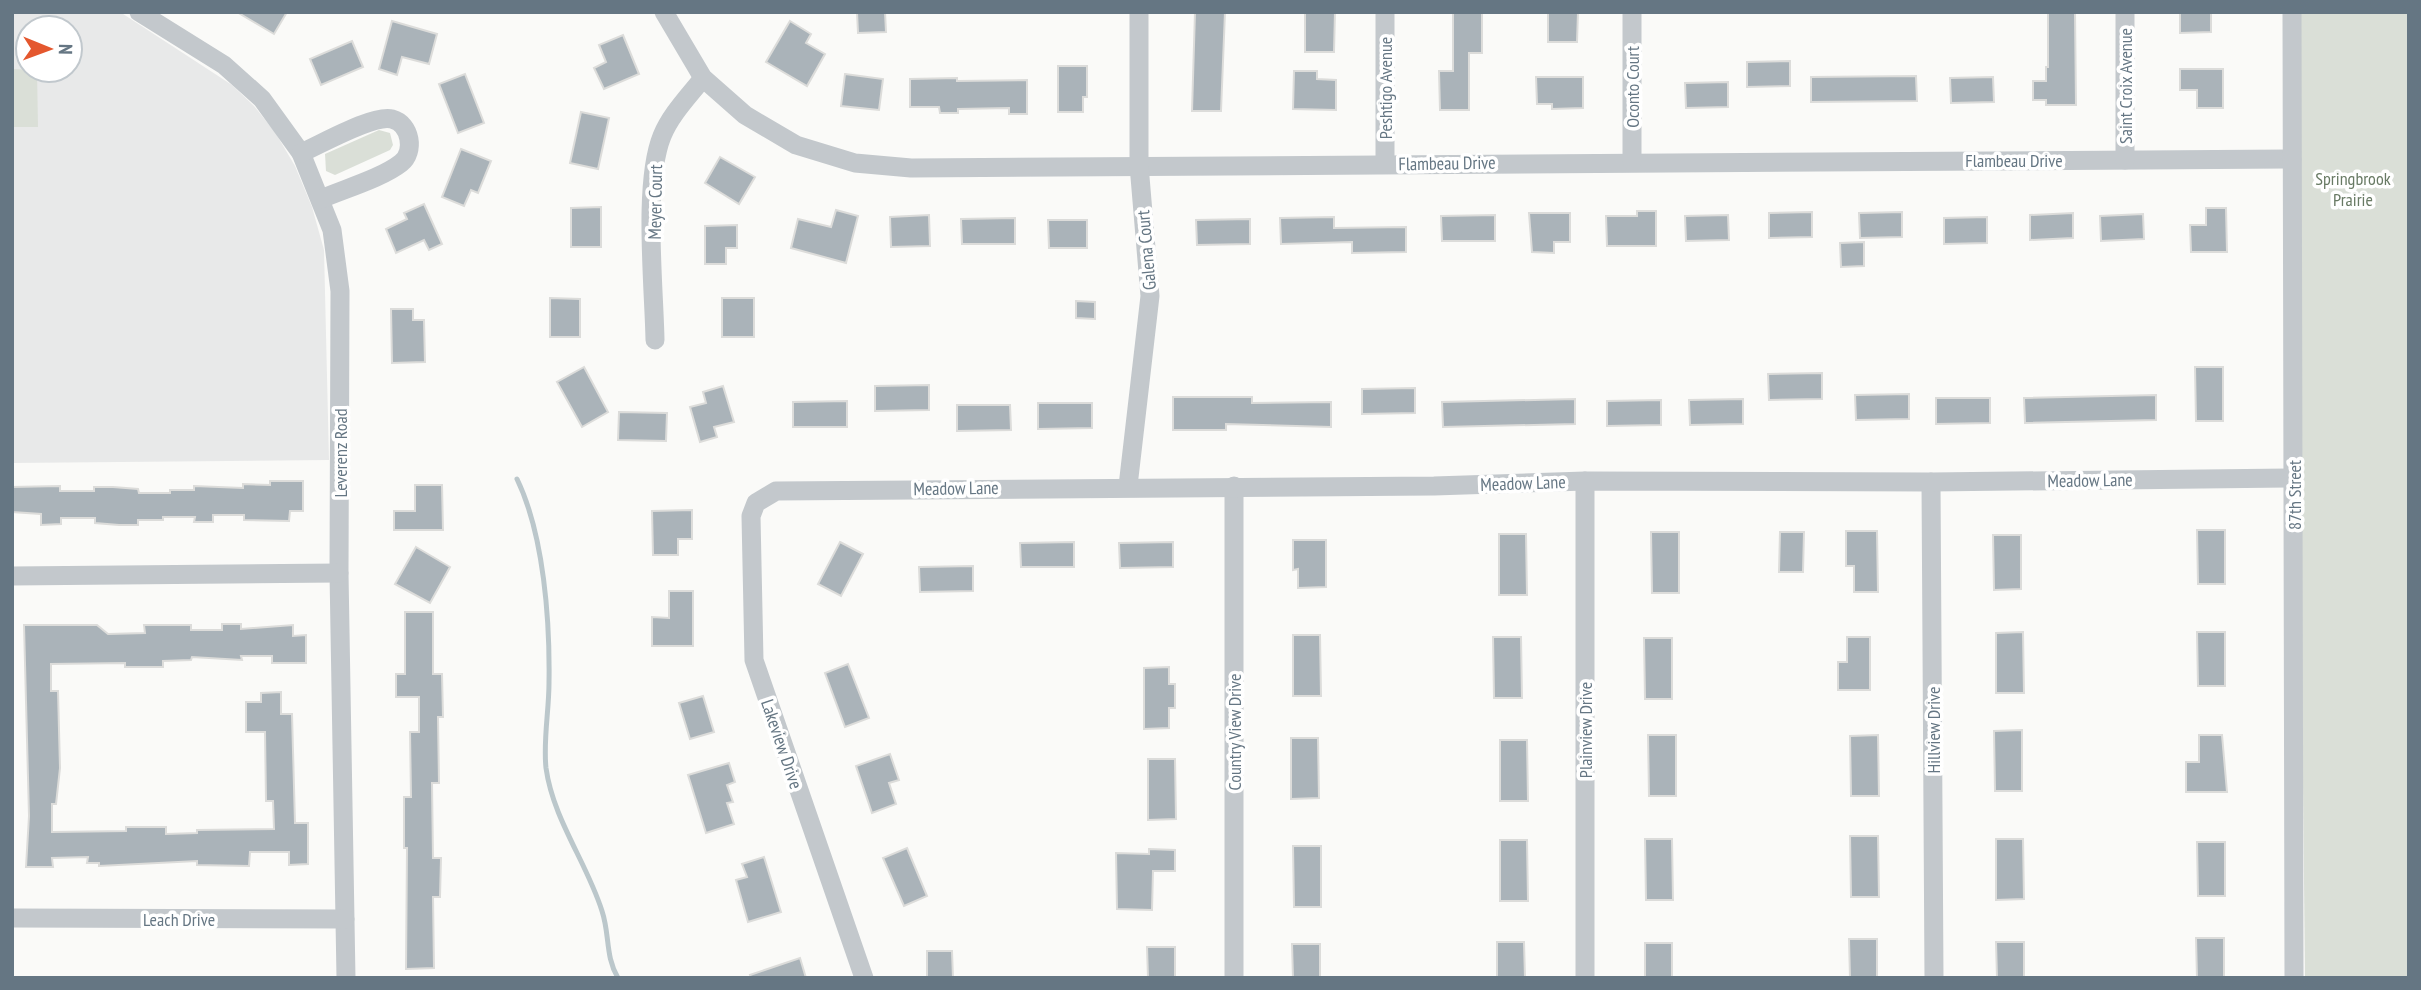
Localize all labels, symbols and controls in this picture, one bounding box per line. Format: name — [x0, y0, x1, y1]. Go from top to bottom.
north arrow — [14, 14, 84, 84]
street label: Saint Croix Avenue — [2114, 28, 2137, 144]
street label: Peshtigo Avenue — [1374, 37, 1397, 139]
text: N — [54, 44, 78, 55]
street label: Oconto Court — [1621, 46, 1644, 128]
street label: Flambeau Drive — [1965, 149, 2063, 172]
street label: Flambeau Drive — [1398, 151, 1496, 175]
street label: Meyer Court — [643, 164, 667, 240]
park label: Springbrook Prairie — [2315, 167, 2391, 211]
street label: Galena Court — [1131, 209, 1161, 291]
street label: Leverenz Road — [329, 408, 352, 498]
street label: 87th Street — [2283, 460, 2306, 530]
street label: Meadow Lane — [2047, 468, 2133, 492]
street label: Meadow Lane — [1480, 470, 1566, 496]
street label: Meadow Lane — [913, 476, 999, 500]
street label: Country View Drive — [1223, 673, 1246, 791]
street label: Plainview Drive — [1574, 682, 1597, 778]
street label: Hillview Drive — [1922, 687, 1945, 773]
street label: Lakeview Drive — [756, 696, 808, 792]
street label: Leach Drive — [143, 908, 215, 931]

